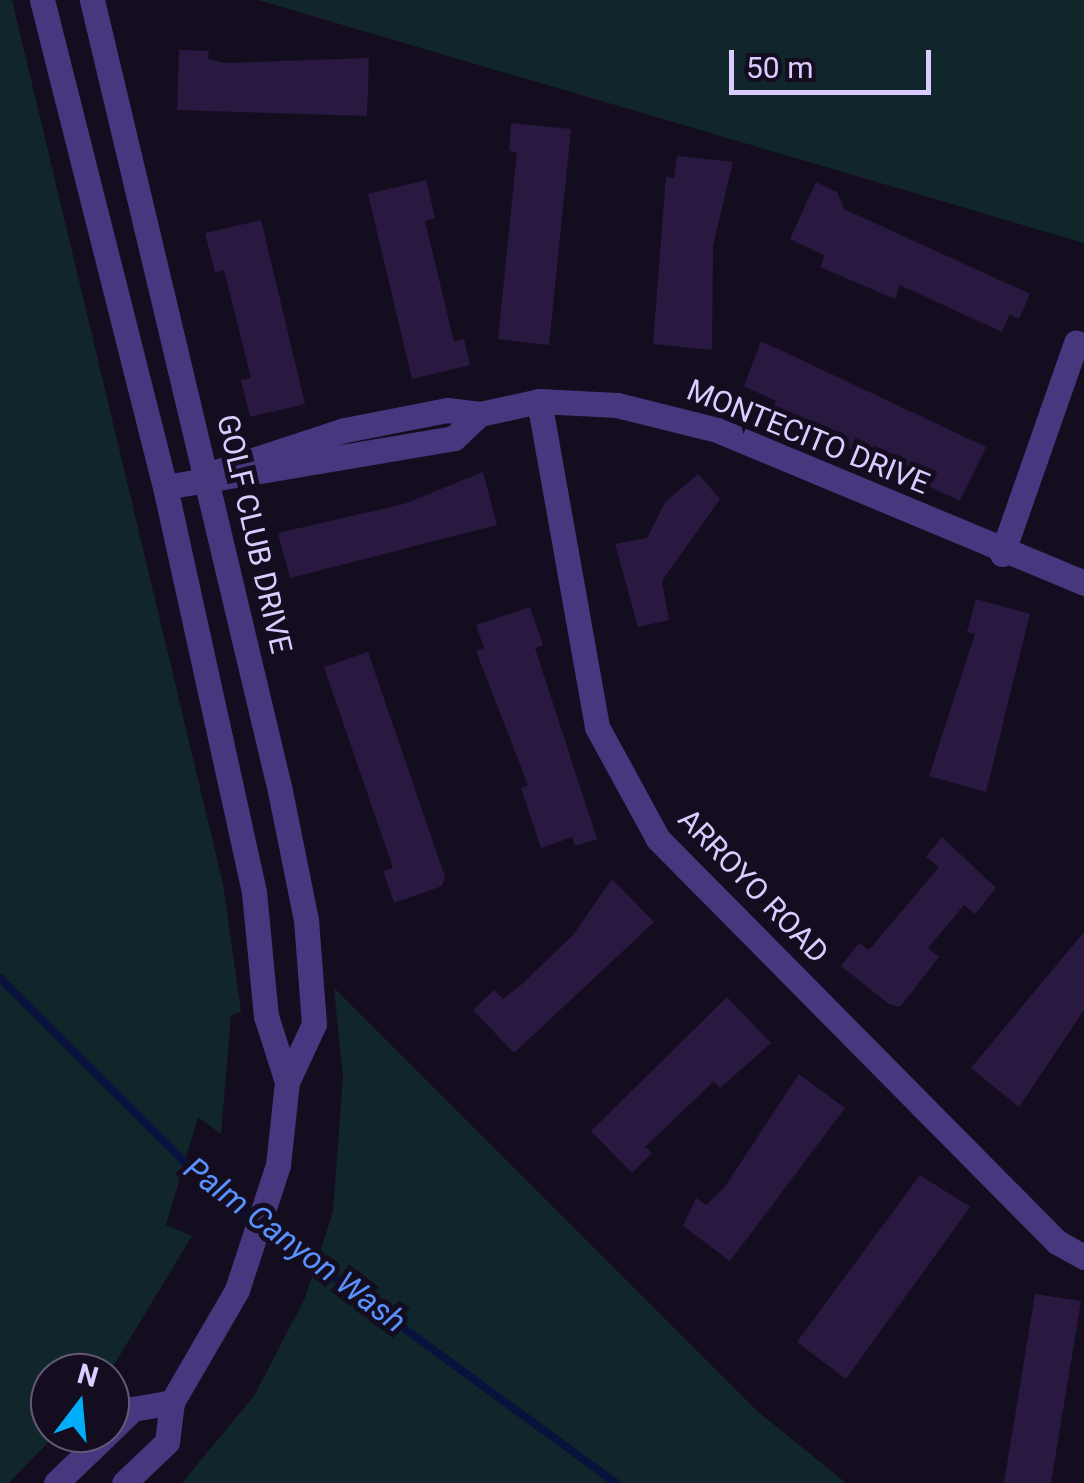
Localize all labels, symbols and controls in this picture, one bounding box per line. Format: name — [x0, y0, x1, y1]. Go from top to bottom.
scale bar — [734, 30, 936, 92]
text: 50 m — [746, 50, 813, 85]
street label: MONTECITO DRIVE — [682, 372, 934, 502]
street label: GOLF CLUB DRIVE — [209, 411, 299, 657]
street label: ARROYO ROAD — [670, 801, 836, 971]
water label: Palm Canyon Wash — [177, 1149, 413, 1341]
north arrow — [30, 1353, 130, 1453]
text: N — [74, 1357, 102, 1394]

